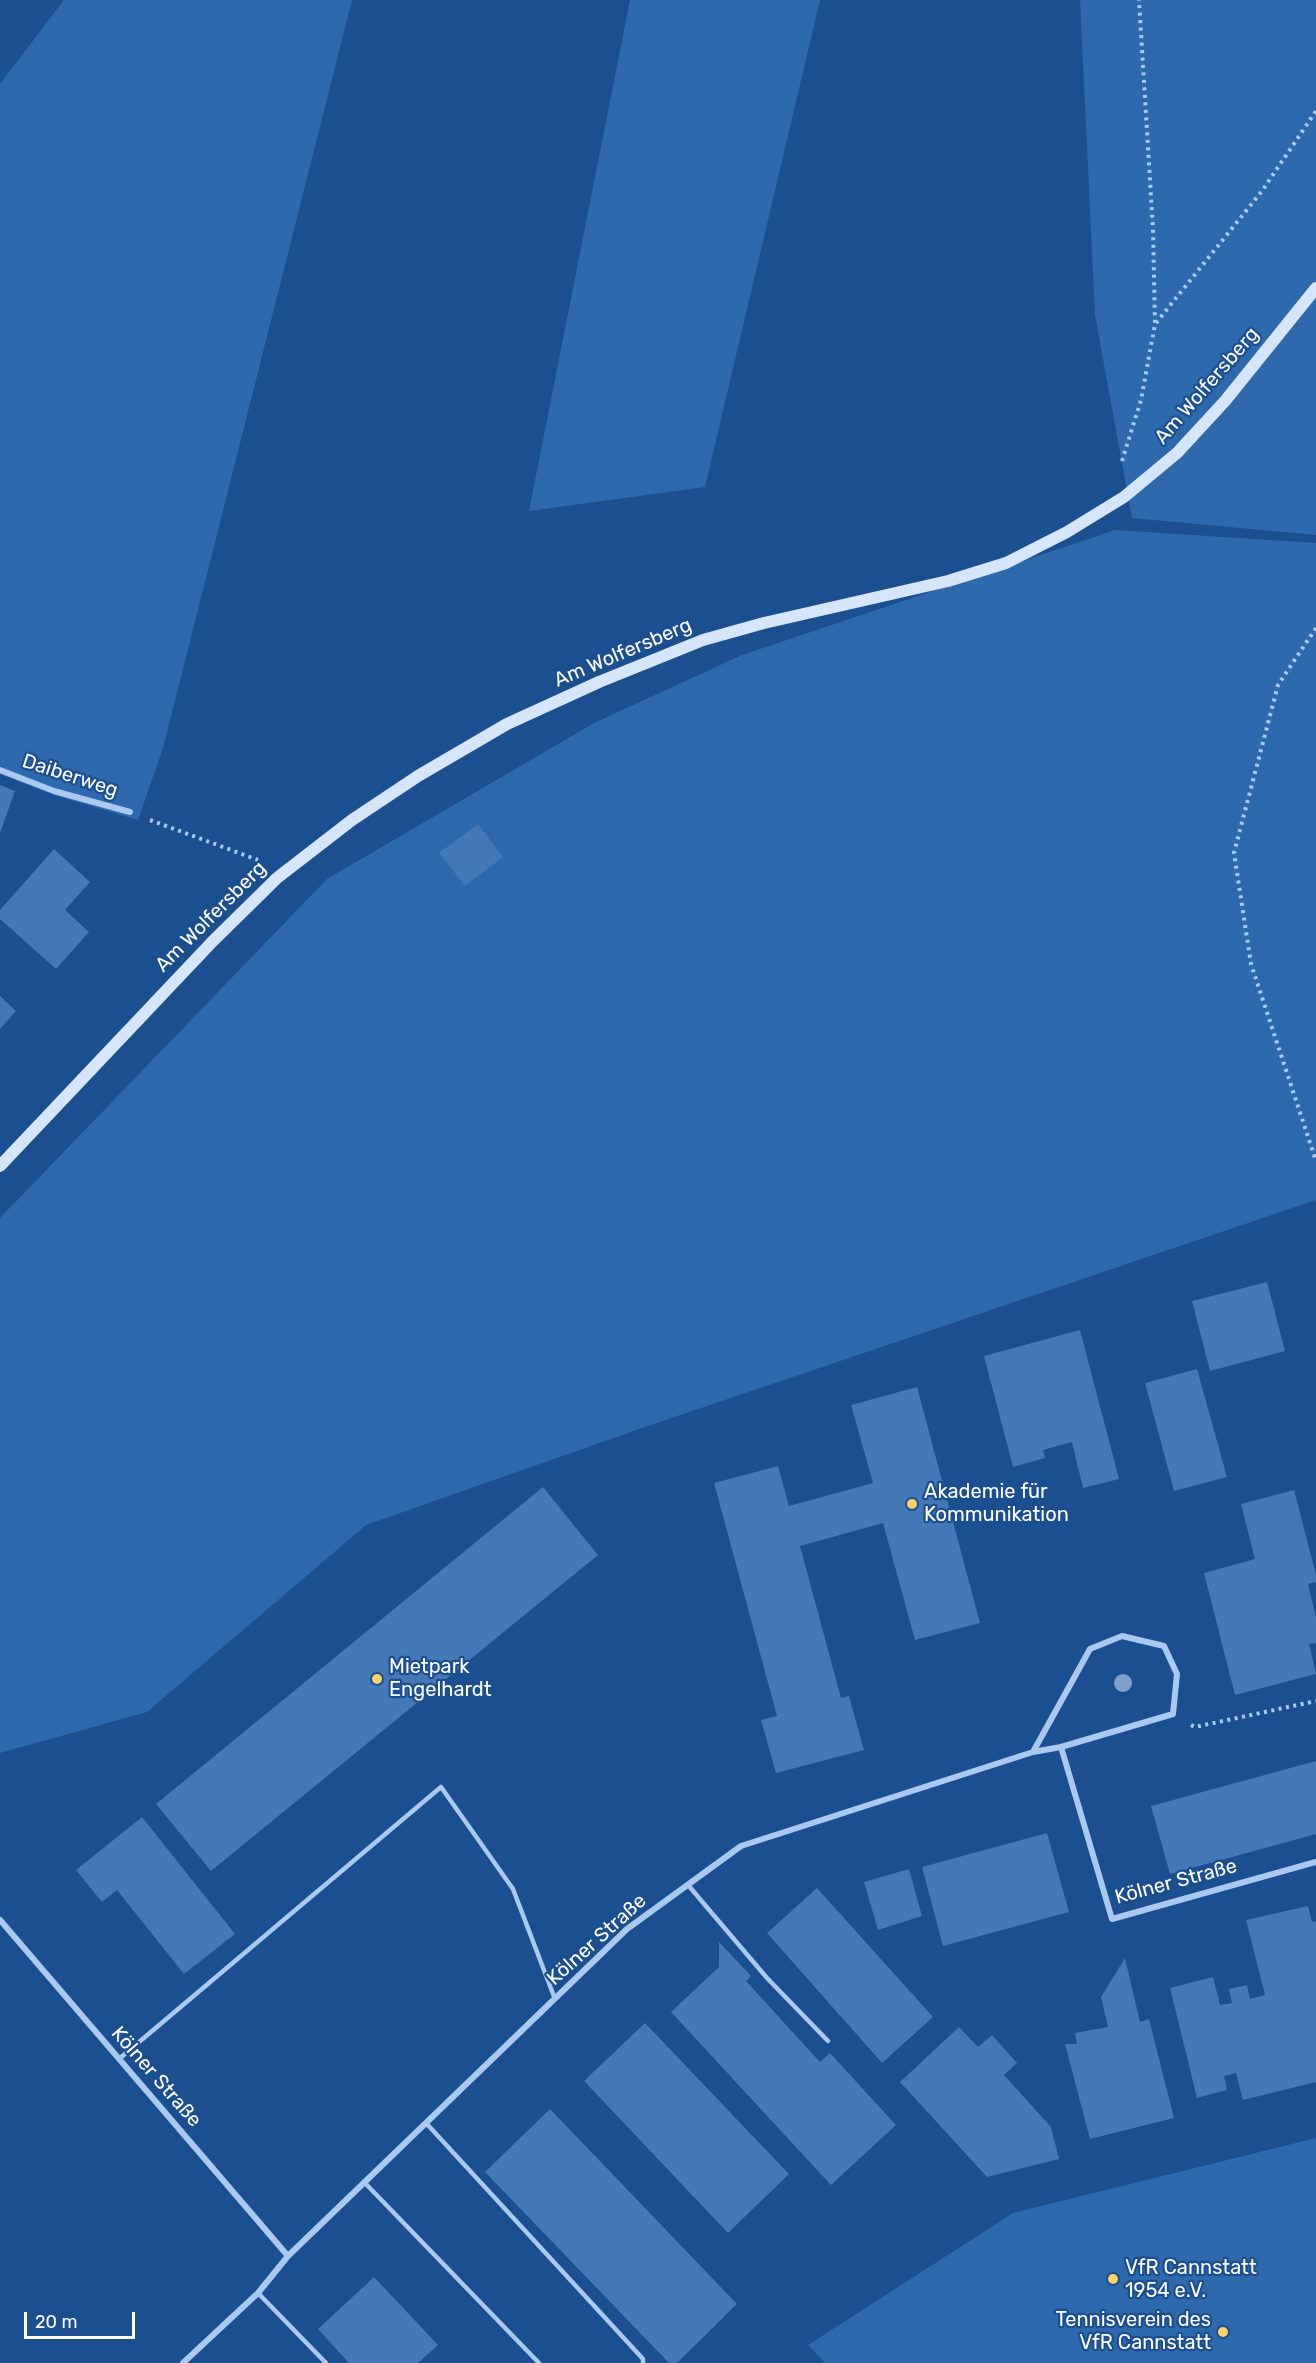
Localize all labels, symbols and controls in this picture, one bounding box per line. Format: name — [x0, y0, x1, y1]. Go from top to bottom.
street label: Am Wolfersberg — [1150, 323, 1264, 449]
street label: Am Wolfersberg — [551, 613, 695, 693]
street label: Daiberweg — [19, 749, 121, 803]
street label: Am Wolfersberg — [151, 857, 271, 977]
place label: Akademie für Kommunikation — [924, 1480, 1069, 1527]
marker: Akademie für Kommunikation — [905, 1497, 919, 1511]
place label: Mietpark Engelhardt — [389, 1655, 492, 1702]
marker: Mietpark Engelhardt — [370, 1672, 384, 1686]
street label: Kölner Straße — [1112, 1854, 1240, 1910]
street label: Kölner Straße — [542, 1889, 652, 1991]
street label: Kölner Straße — [106, 2022, 206, 2132]
place label: VfR Cannstatt 1954 e.V. — [1125, 2256, 1257, 2303]
marker: VfR Cannstatt 1954 e.V. — [1106, 2272, 1120, 2286]
scale bar — [27, 2300, 138, 2338]
place label: Tennisverein des VfR Cannstatt — [1056, 2308, 1211, 2355]
text: 20 m — [35, 2311, 77, 2333]
marker: Tennisverein des VfR Cannstatt — [1216, 2325, 1230, 2339]

